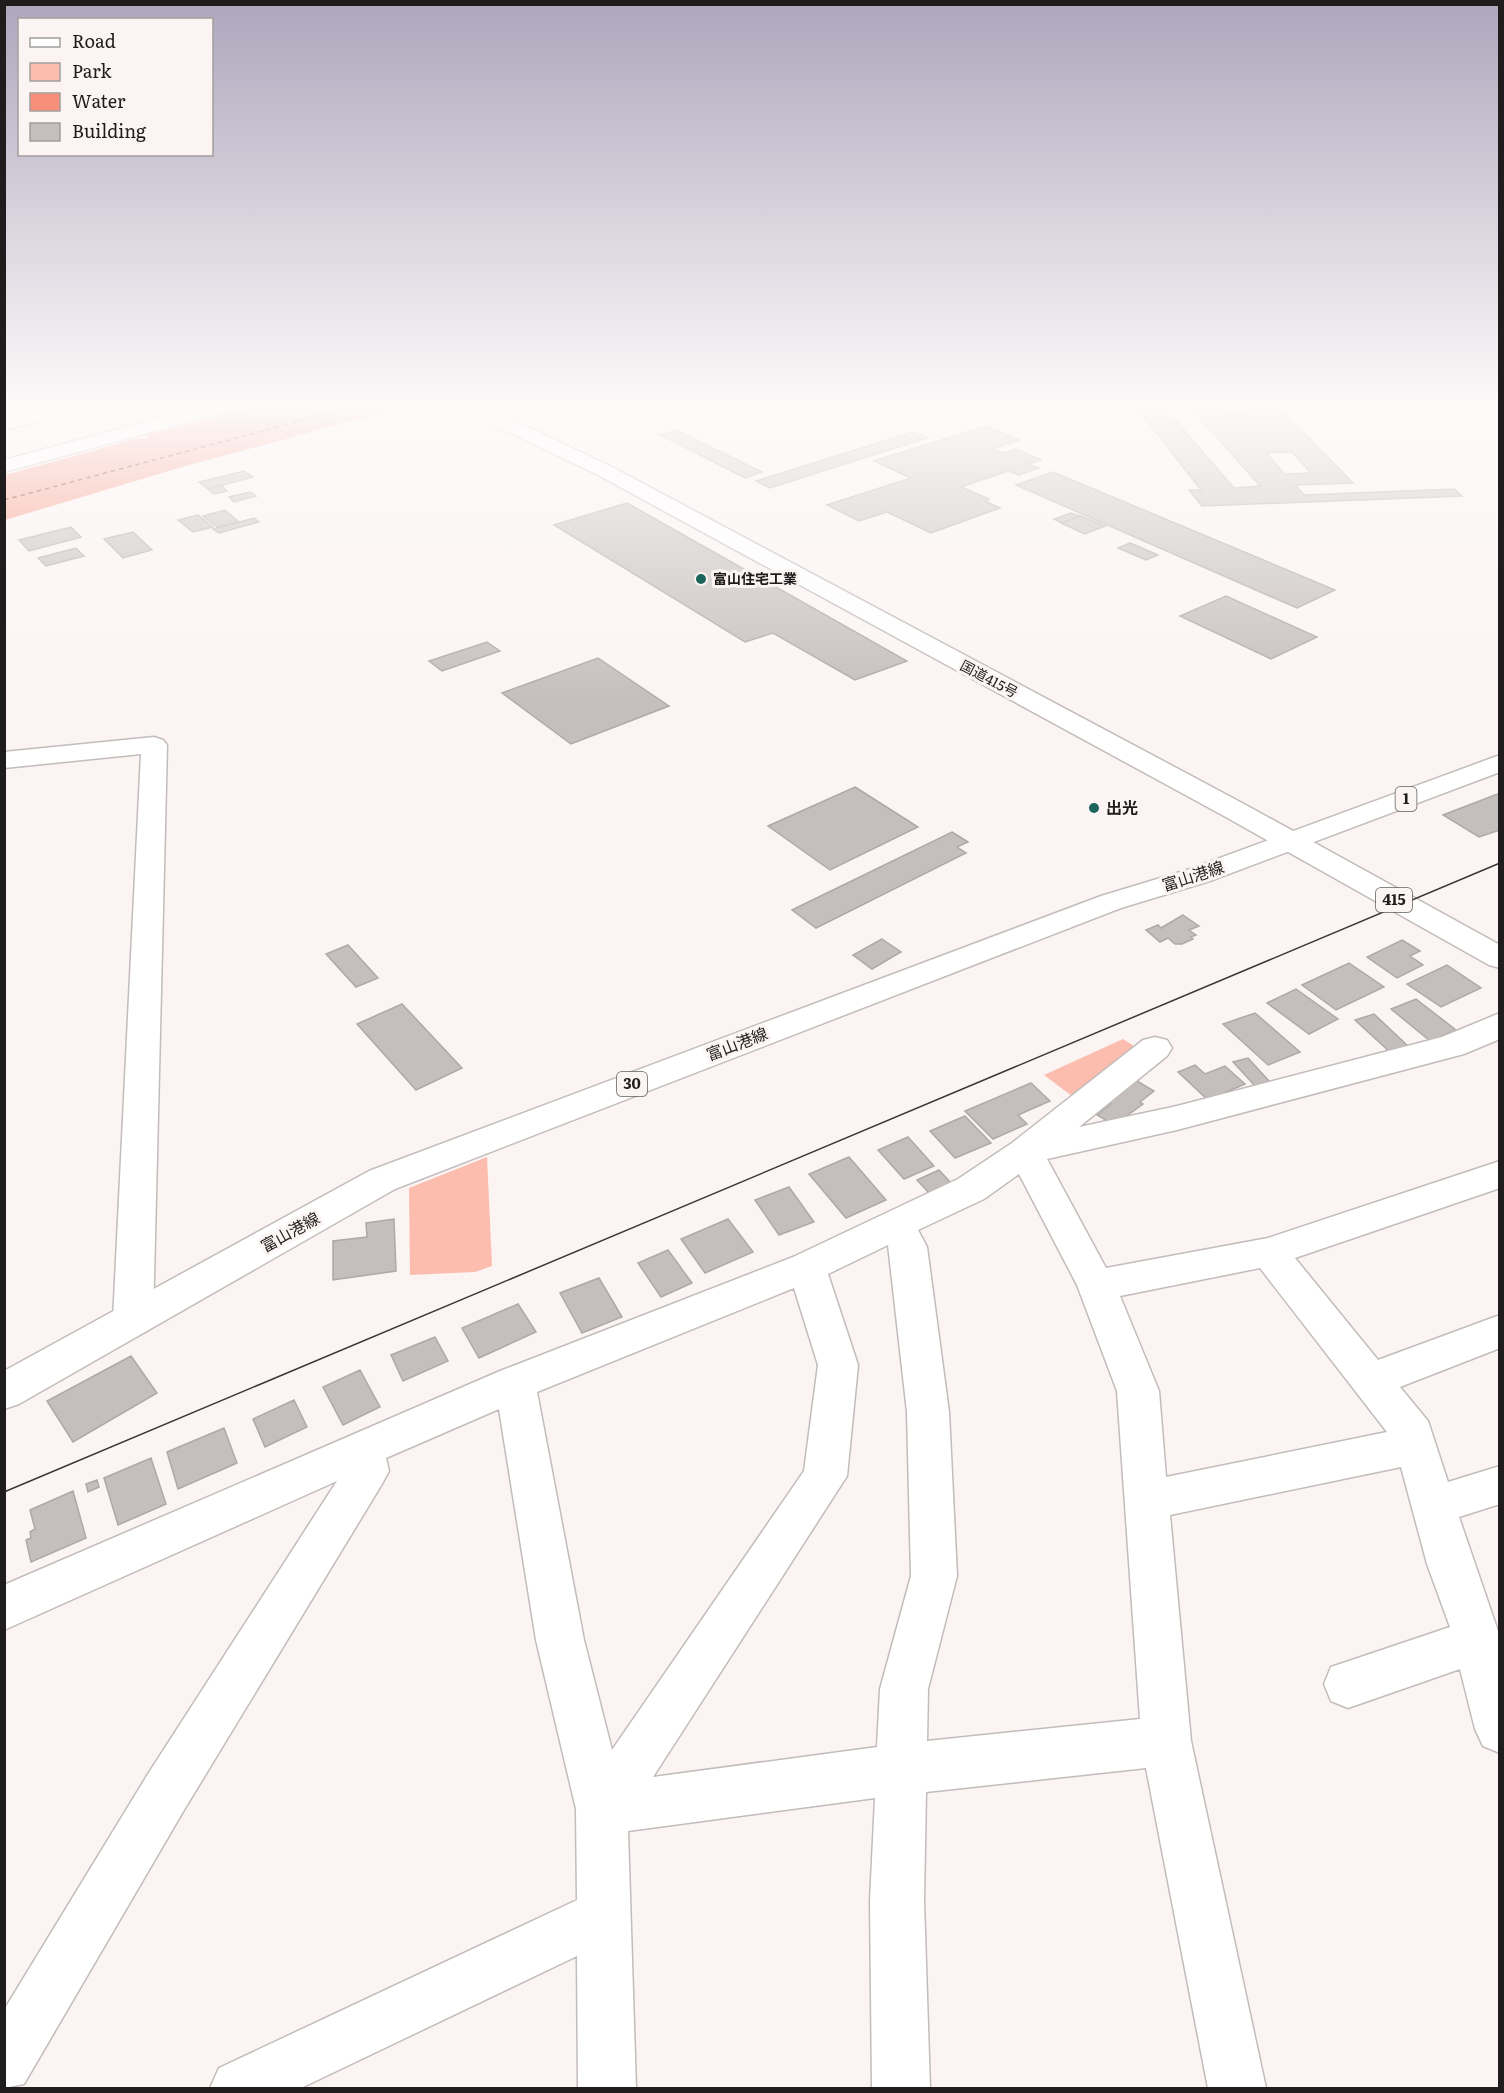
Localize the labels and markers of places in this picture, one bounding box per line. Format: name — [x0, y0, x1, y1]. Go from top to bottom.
place label: 富山住宅工業 — [713, 568, 797, 588]
marker: 富山住宅工業 — [694, 572, 708, 586]
place label: 出光 — [1106, 795, 1138, 819]
marker: 出光 — [1087, 801, 1101, 815]

